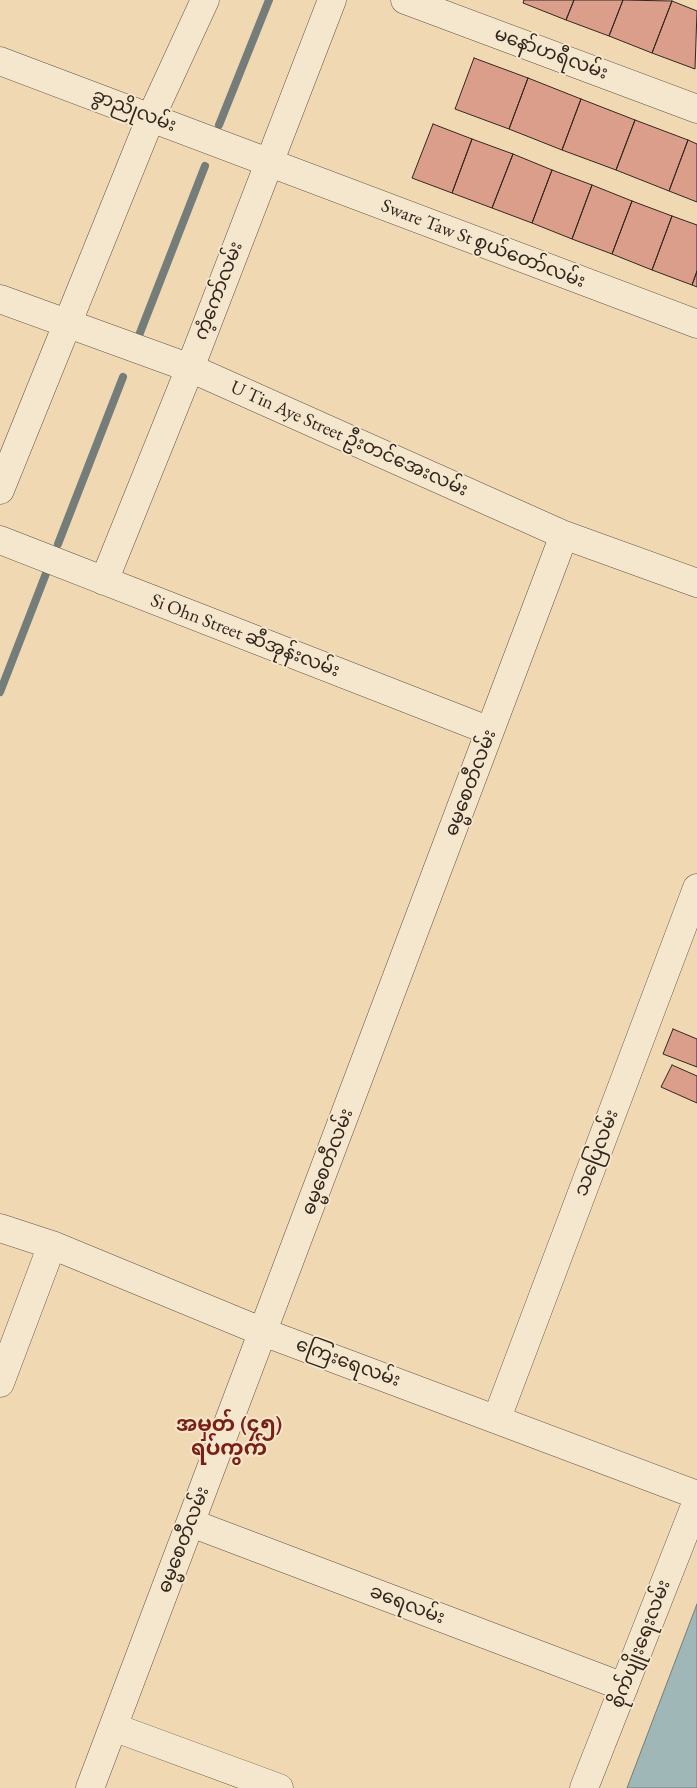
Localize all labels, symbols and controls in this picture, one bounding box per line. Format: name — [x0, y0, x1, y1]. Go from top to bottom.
street label: မနော်ဟရီလမ်း — [491, 23, 611, 85]
street label: ခွာညိုလမ်း — [89, 85, 179, 137]
street label: Sware Taw St စွယ်တော်လမ်း — [378, 195, 588, 293]
street label: ကံ့ကော်လမ်း — [190, 238, 248, 344]
street label: U Tin Aye Street ဦးတင်အေးလမ်း — [227, 376, 471, 502]
street label: Si Ohn Street ဆီအုန်းလမ်း — [147, 589, 343, 683]
street label: ဓမ္မစေတီလမ်း — [440, 726, 502, 840]
street label: ဓမ္မစေတီလမ်း — [297, 1105, 359, 1219]
street label: သပြေလမ်း — [570, 1106, 624, 1200]
street label: ကြေးရေလမ်း — [293, 1334, 403, 1392]
district label: အမှတ် (၄၅) ရပ်ကွက် — [176, 1412, 282, 1462]
street label: ဓမ္မစေတီလမ်း — [153, 1483, 215, 1597]
street label: စိုက်ပျိုးရေးလမ်း — [606, 1577, 676, 1711]
street label: ခရေလမ်း — [366, 1580, 448, 1630]

